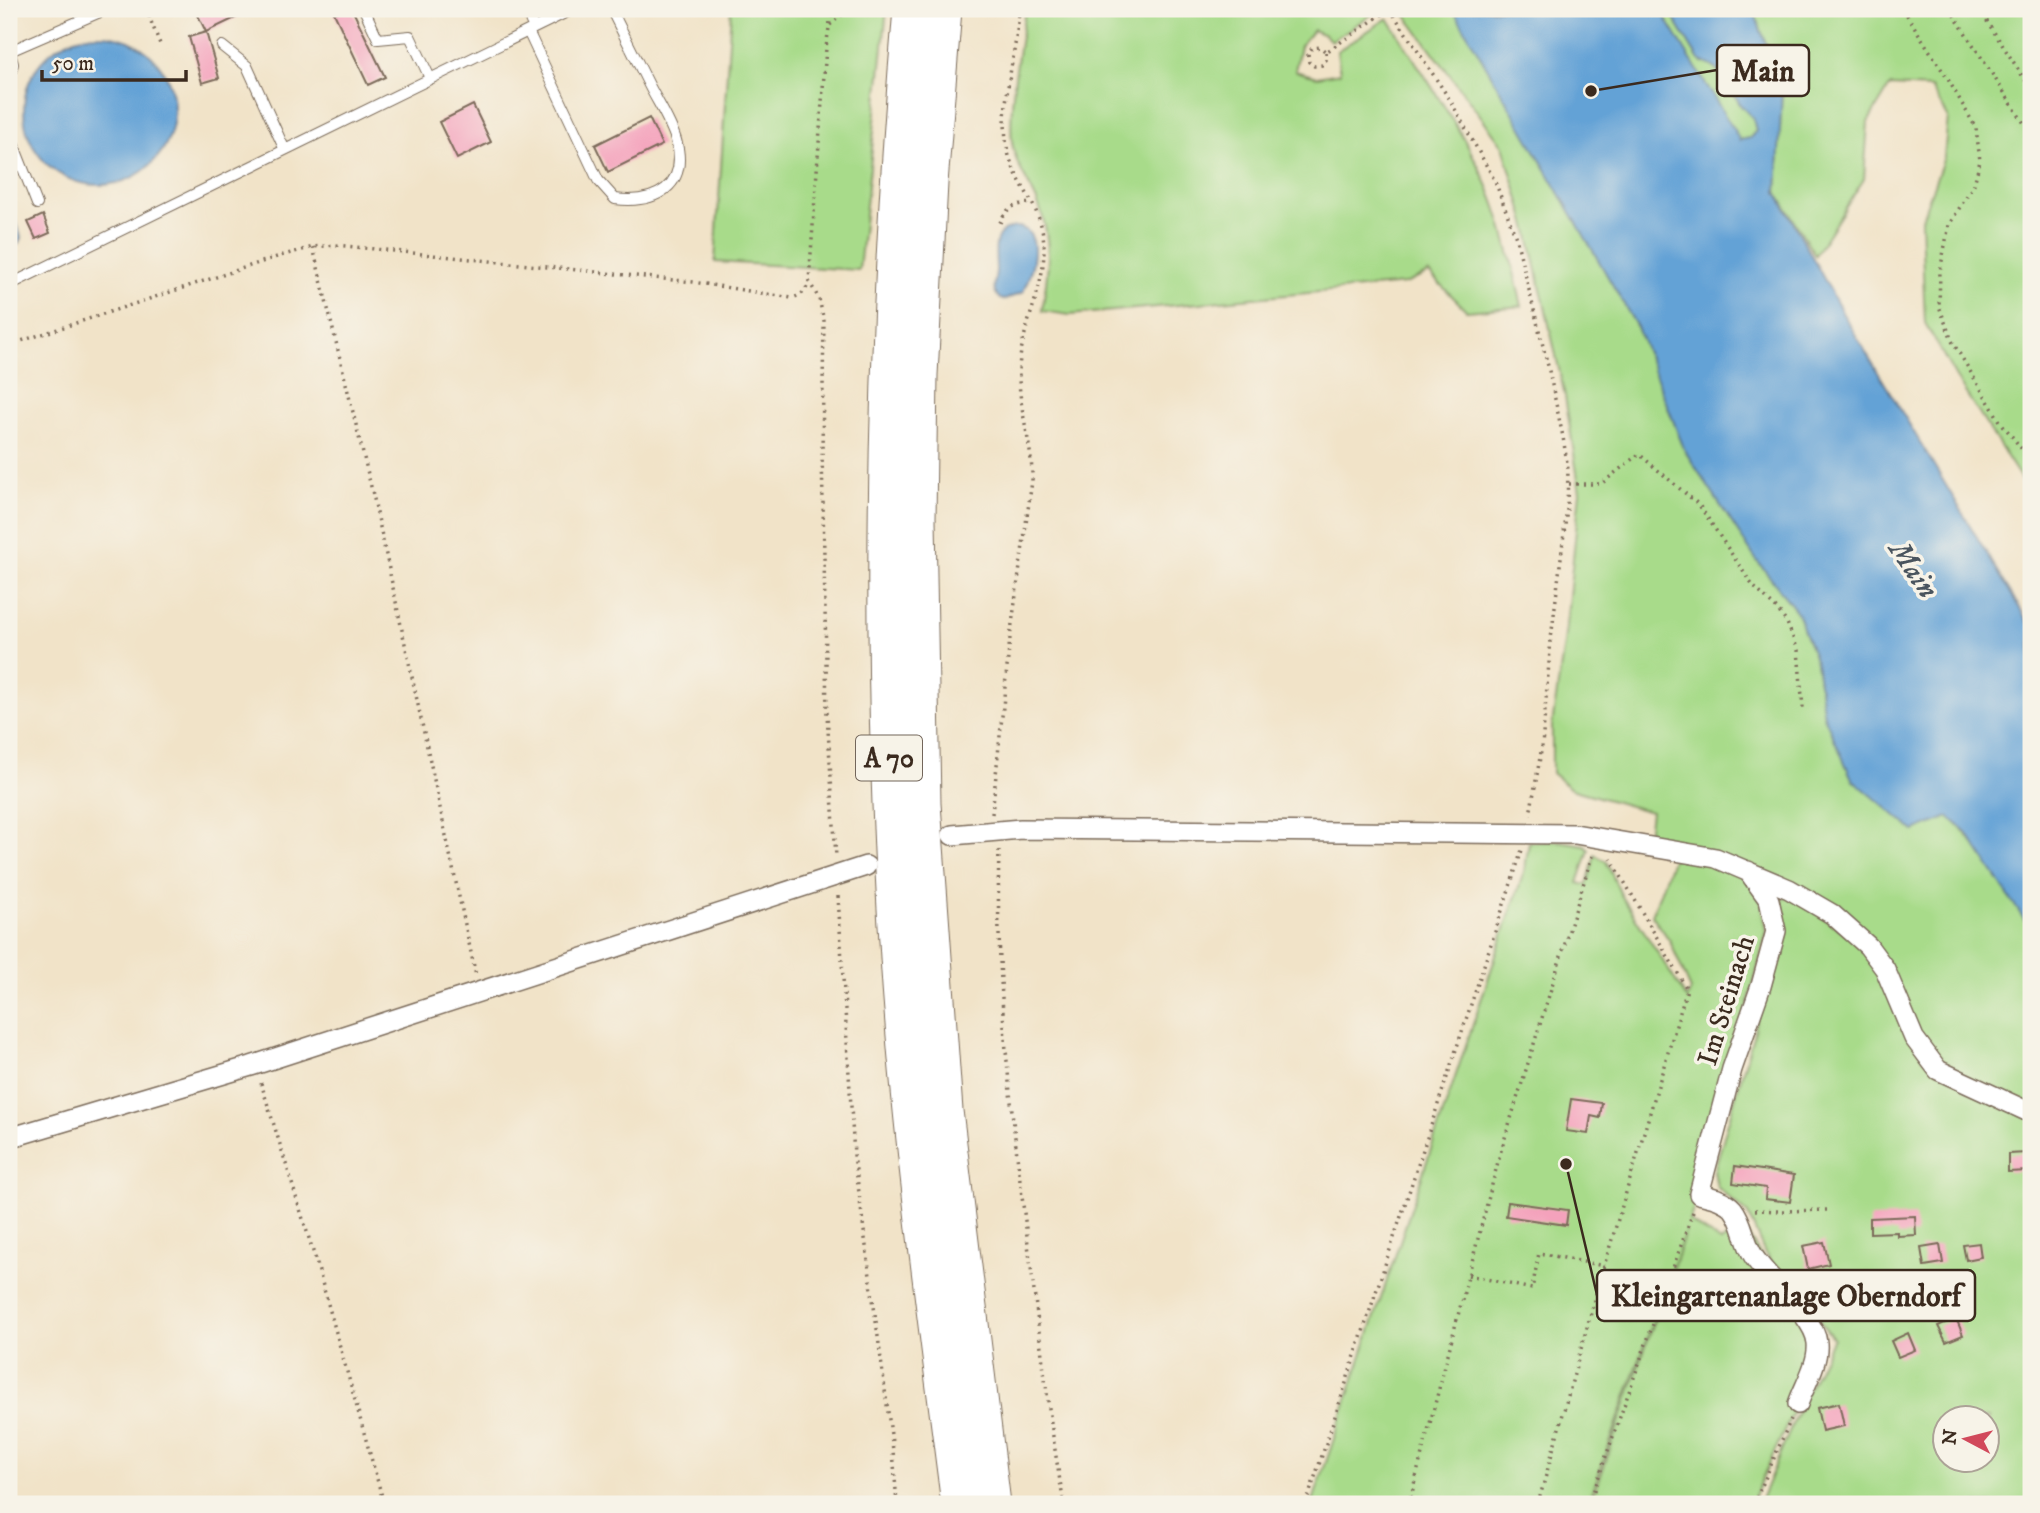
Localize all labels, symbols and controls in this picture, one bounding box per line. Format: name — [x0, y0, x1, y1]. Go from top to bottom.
scale bar — [42, 38, 186, 82]
callout: Main — [1717, 45, 1809, 96]
text: 50 m — [52, 51, 94, 77]
text: Main — [1731, 54, 1795, 91]
water label: Main — [1879, 532, 1946, 606]
road number: A 70 — [856, 736, 922, 780]
street label: Im Steinach — [1690, 931, 1763, 1070]
callout: Kleingartenanlage Oberndorf — [1597, 1270, 1975, 1321]
text: Kleingartenanlage Oberndorf — [1611, 1279, 1967, 1316]
north arrow — [1932, 1404, 2002, 1474]
text: N — [1938, 1428, 1963, 1446]

